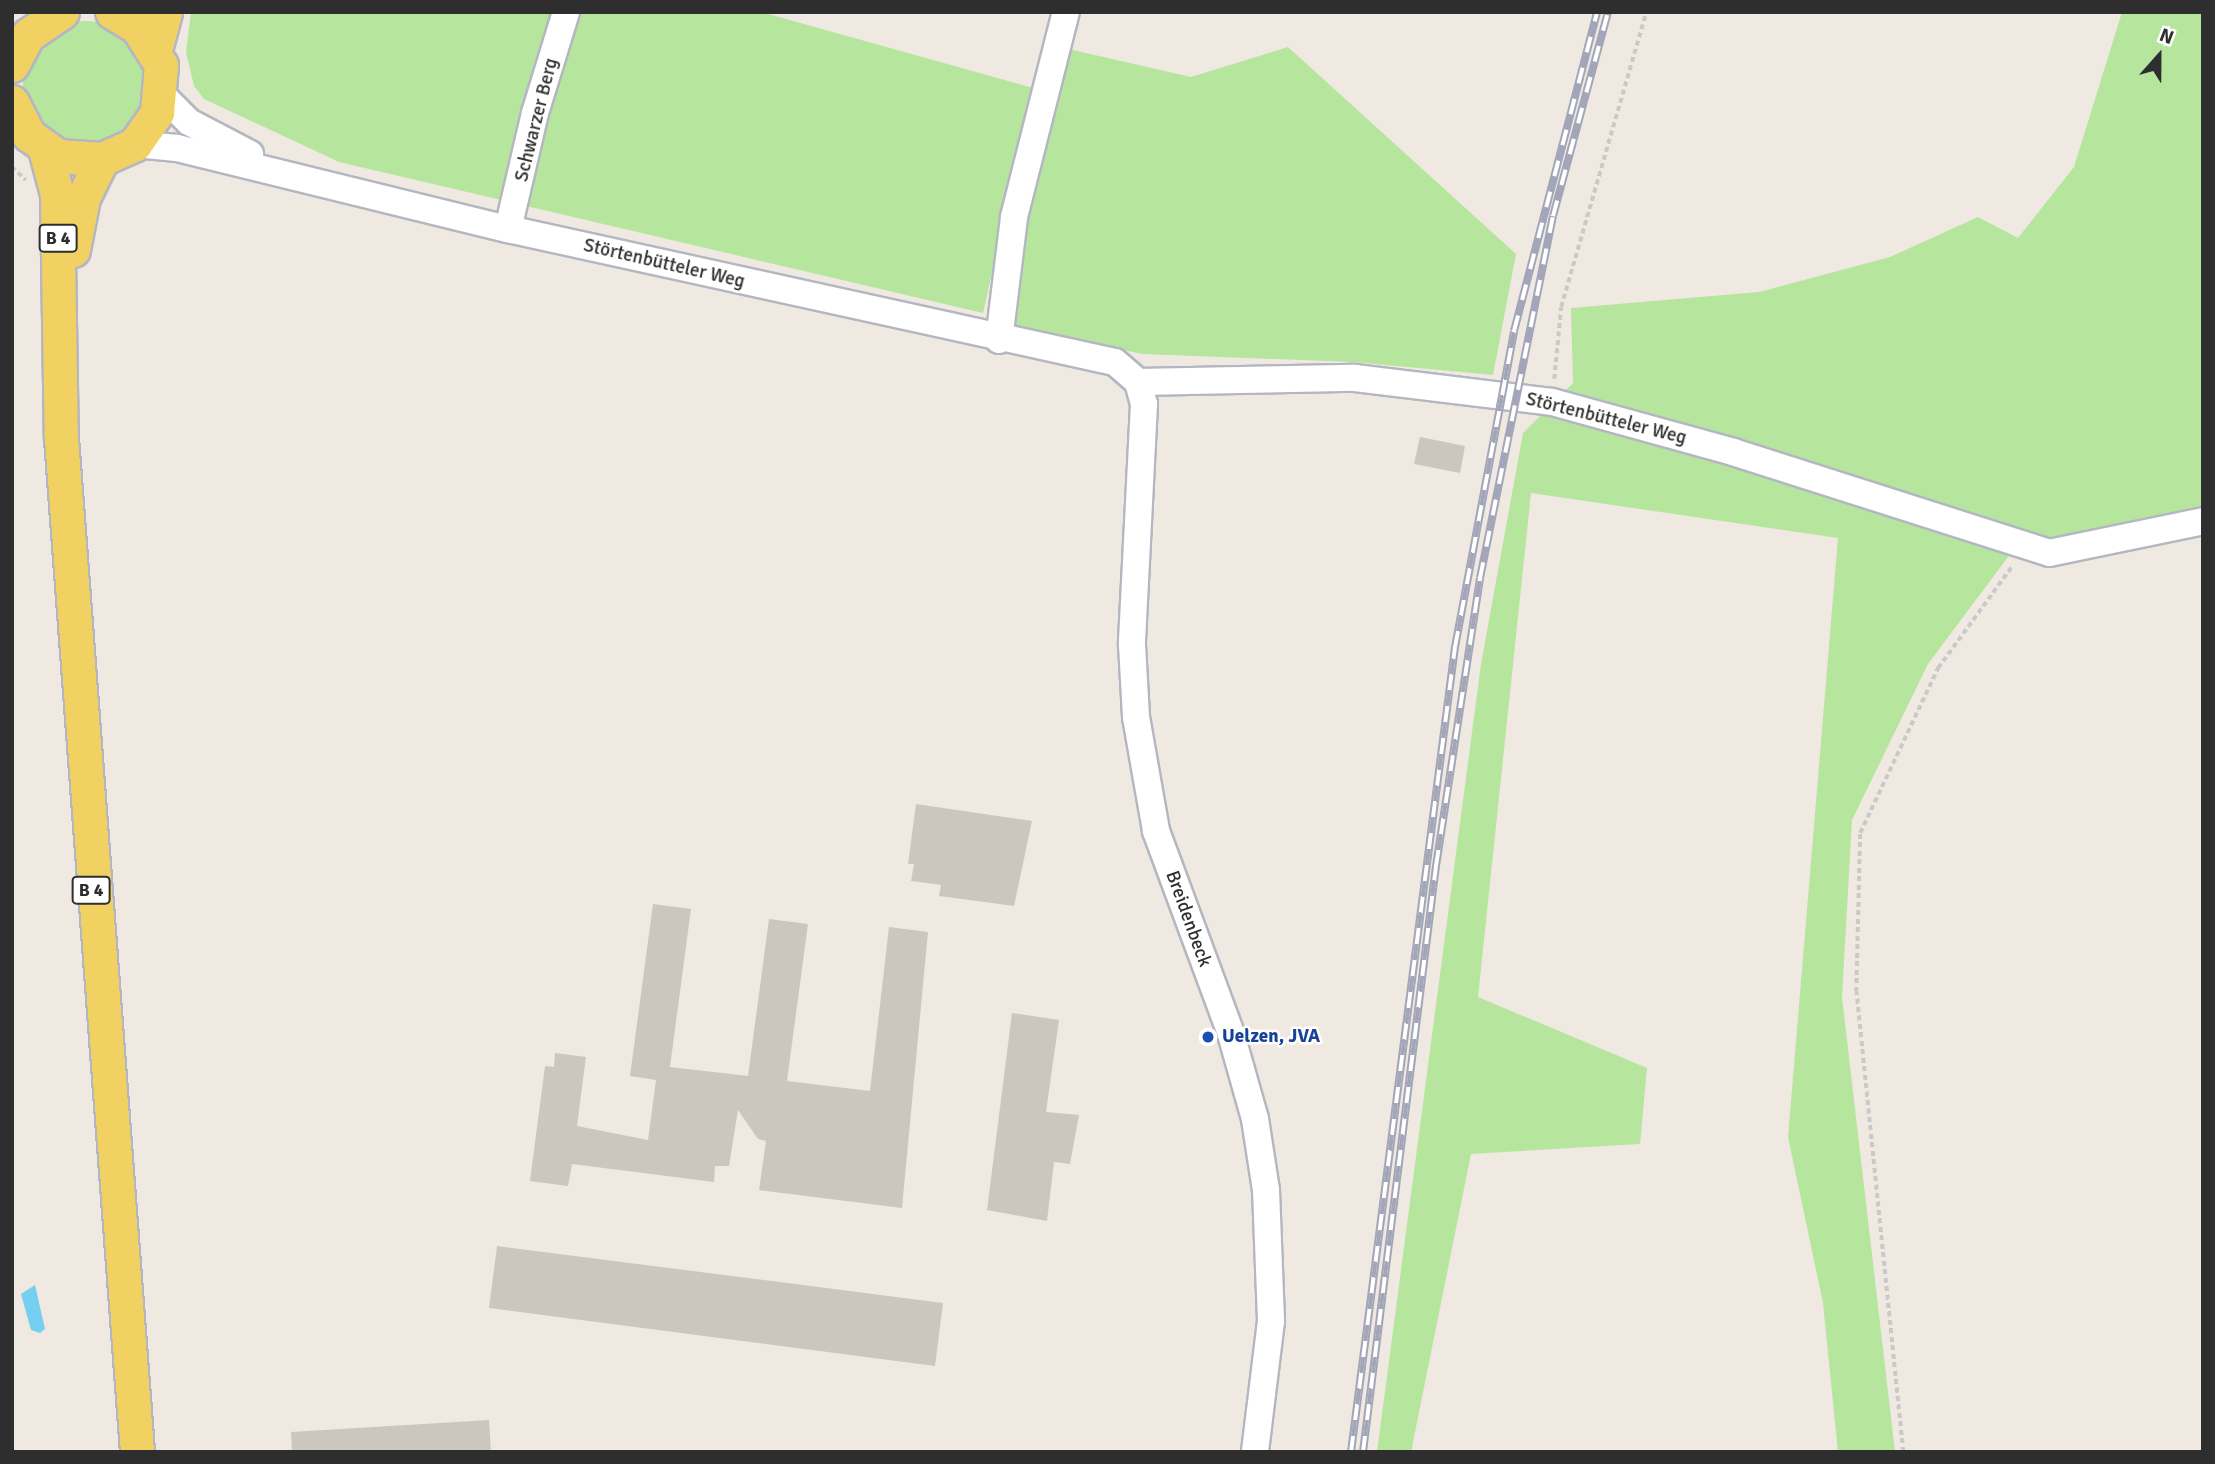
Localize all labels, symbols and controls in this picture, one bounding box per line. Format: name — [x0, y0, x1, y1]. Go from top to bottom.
north arrow — [2124, 21, 2194, 91]
text: N — [2156, 23, 2177, 50]
street label: Schwarzer Berg — [511, 56, 563, 184]
road number: B 4 — [37, 224, 79, 252]
street label: Störtenbütteler Weg — [581, 234, 747, 294]
street label: Störtenbütteler Weg — [1523, 388, 1689, 450]
street label: Breidenbeck — [1160, 868, 1216, 970]
road number: B 4 — [70, 876, 112, 904]
place label: Uelzen, JVA — [1222, 1026, 1320, 1048]
marker: Uelzen, JVA — [1200, 1029, 1216, 1045]

